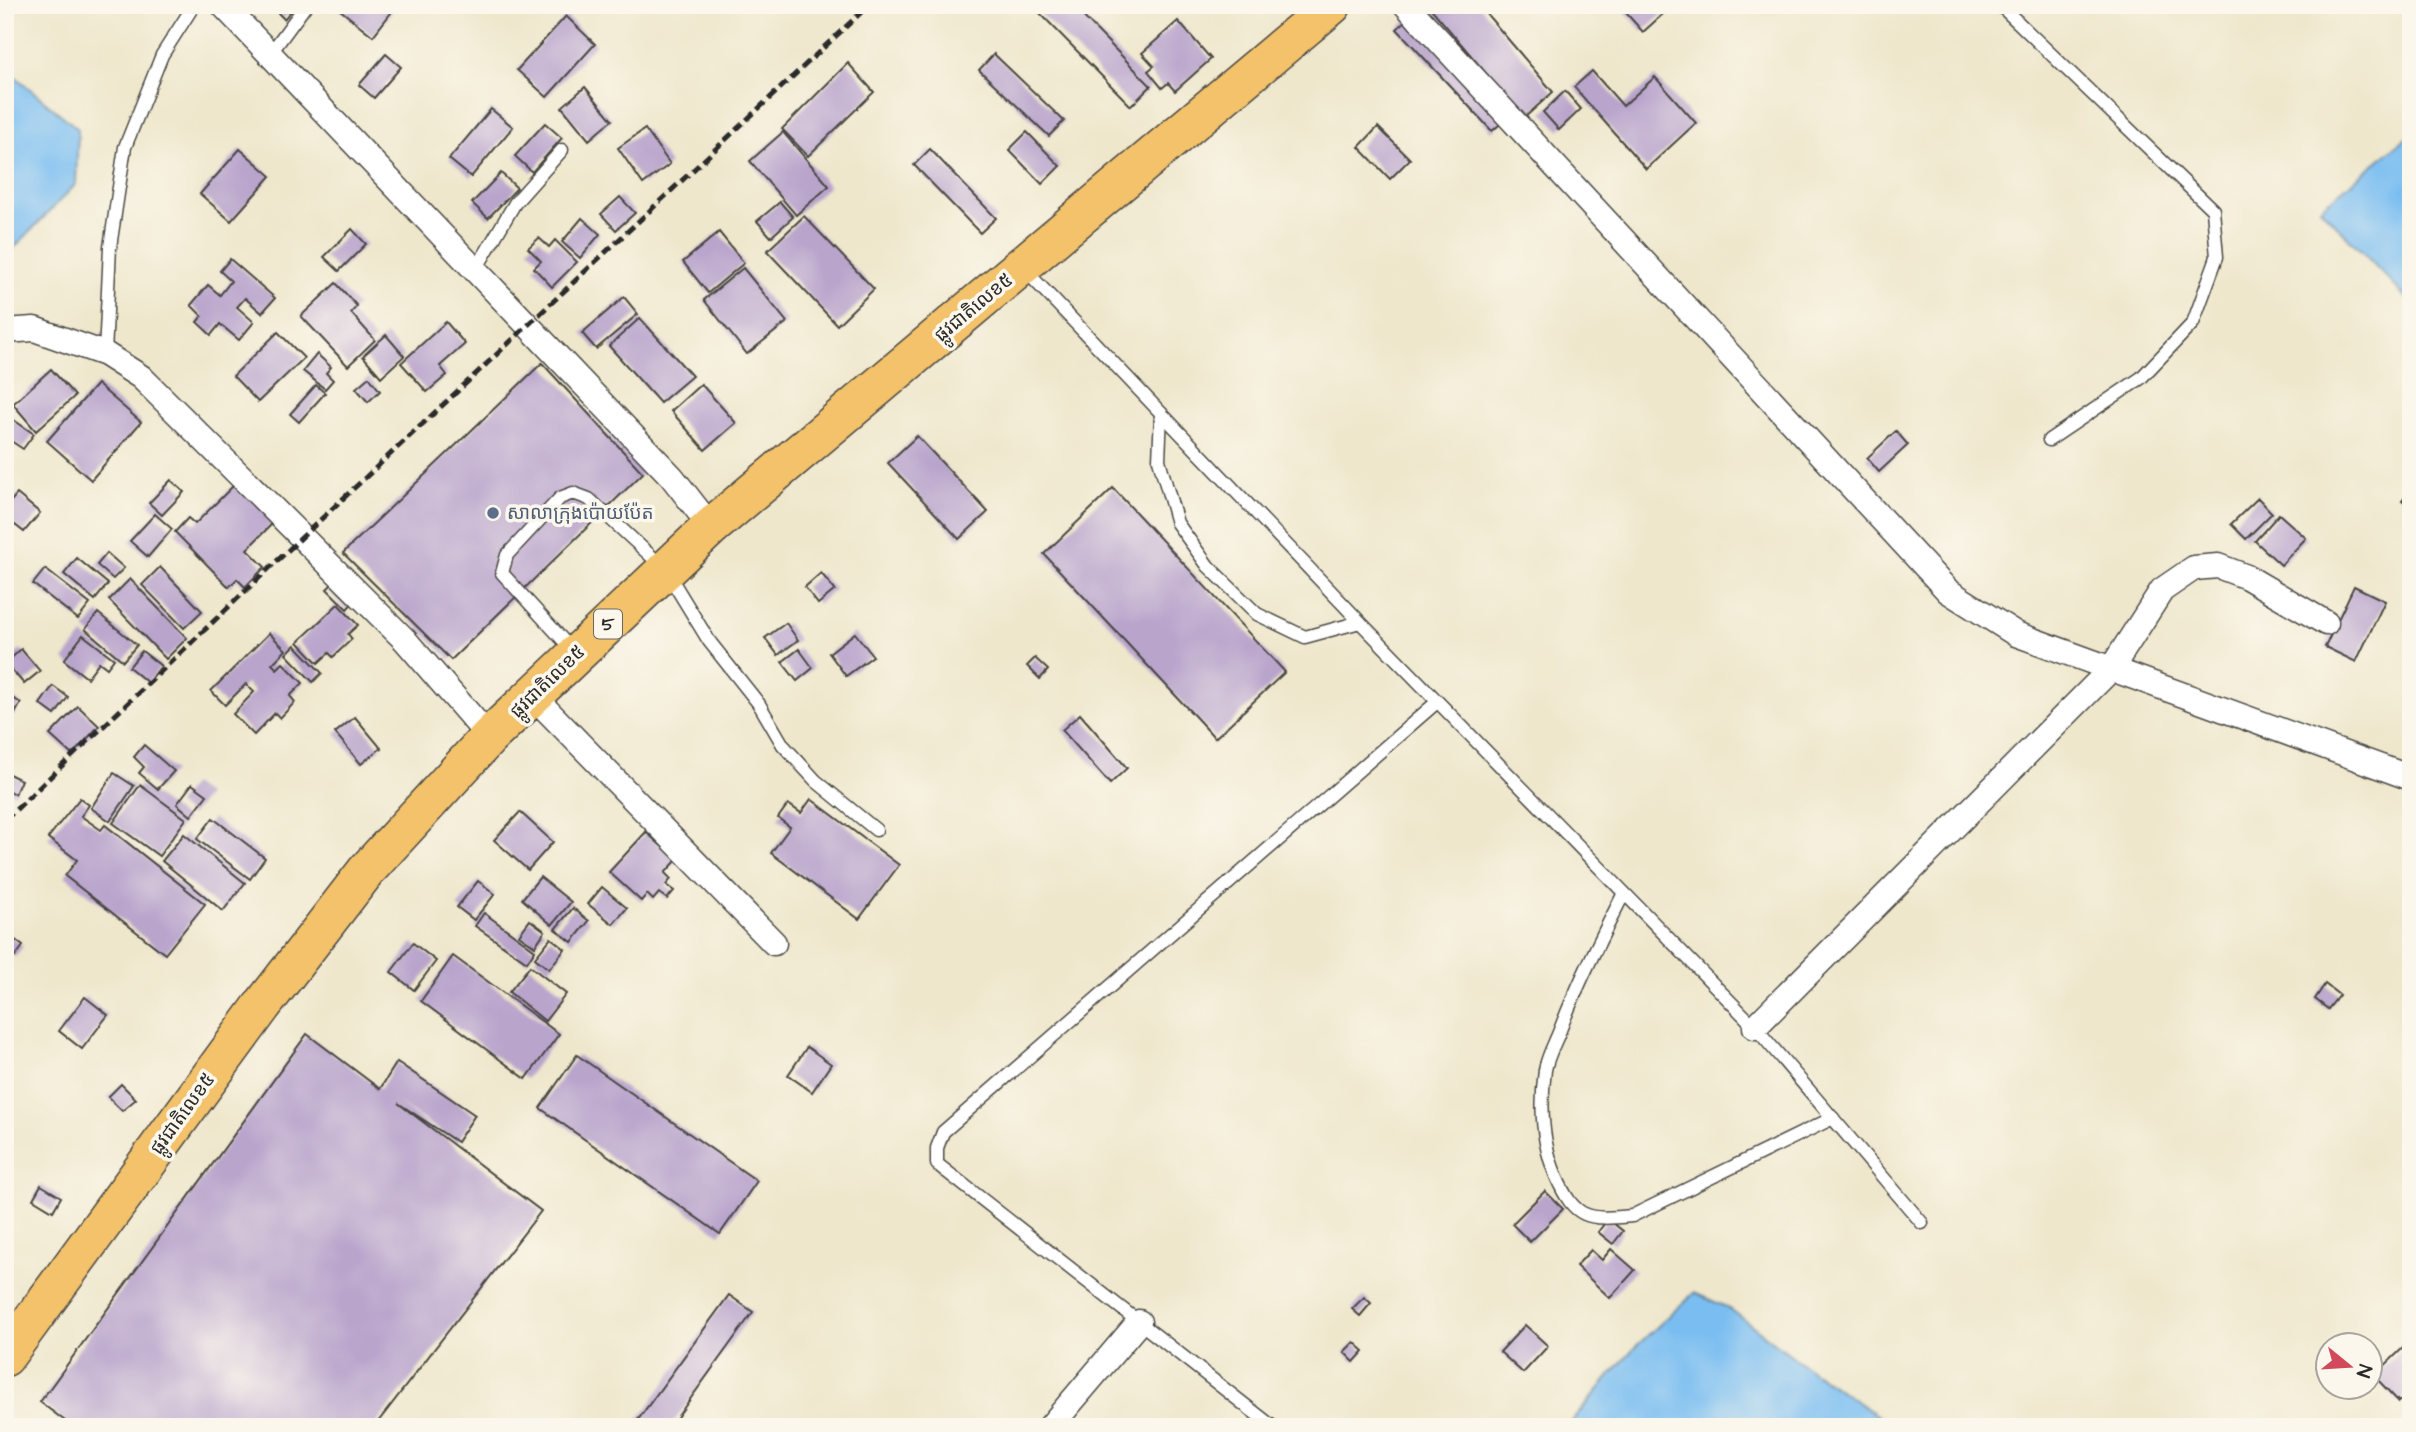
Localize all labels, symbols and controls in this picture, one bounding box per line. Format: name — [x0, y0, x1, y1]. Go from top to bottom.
street label: ផ្លូវជាតិលេខ៥ — [929, 267, 1021, 351]
place label: សាលាក្រុងប៉ោយប៉ែត — [507, 500, 654, 527]
marker: សាលាក្រុងប៉ោយប៉ែត — [485, 505, 501, 521]
road number: 5 — [594, 610, 622, 638]
street label: ផ្លូវជាតិលេខ៥ — [504, 639, 593, 727]
street label: ផ្លូវជាតិលេខ៥ — [144, 1068, 224, 1162]
north arrow — [2314, 1330, 2384, 1400]
text: N — [2349, 1361, 2378, 1381]

